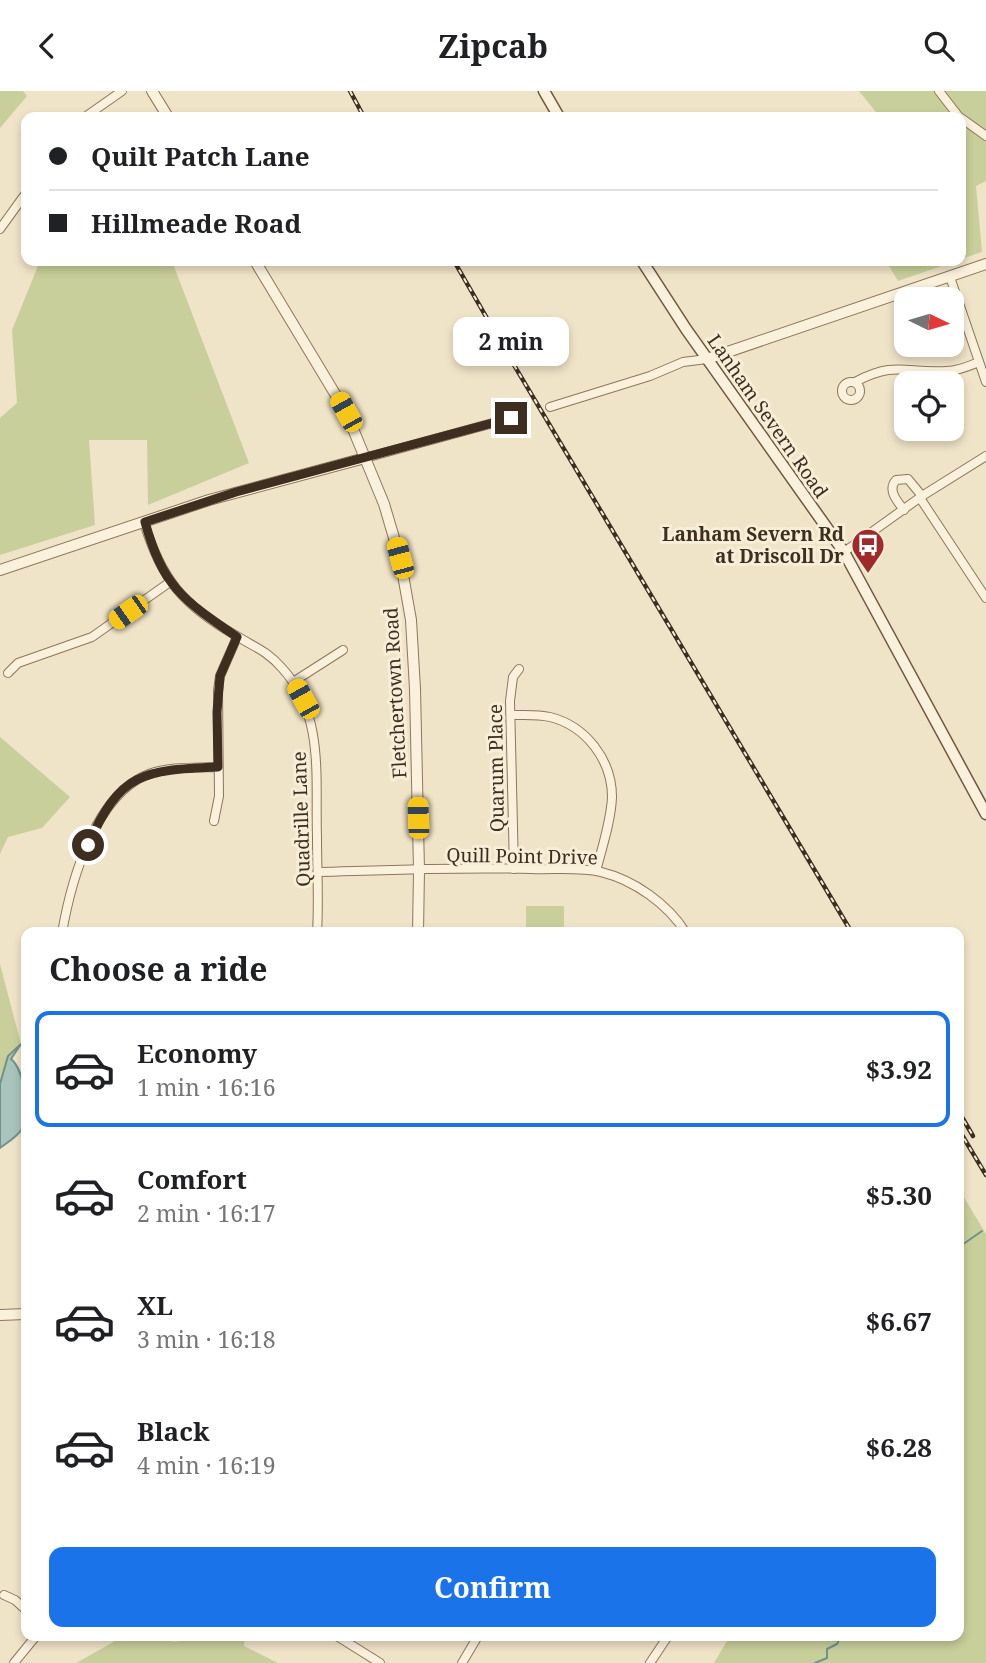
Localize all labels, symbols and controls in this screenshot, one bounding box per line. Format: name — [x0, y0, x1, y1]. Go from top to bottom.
text: Zipcab — [438, 24, 548, 67]
icon: back — [28, 27, 66, 65]
icon: search — [920, 27, 958, 65]
text: Quilt Patch Lane — [91, 138, 310, 174]
text: Hillmeade Road — [91, 205, 301, 241]
north arrow — [894, 287, 964, 357]
map controls — [894, 287, 964, 441]
callout: 2 min — [453, 317, 569, 365]
text: 2 min — [478, 325, 544, 357]
street label: Lanham Severn Road — [702, 329, 834, 503]
button: locate — [894, 371, 964, 441]
car — [327, 389, 366, 435]
route end — [495, 402, 527, 434]
place label: Lanham Severn Rd at Driscoll Dr — [662, 521, 845, 569]
bus stop icon: Lanham Severn Rd at Driscoll Dr — [849, 526, 887, 575]
car — [385, 535, 416, 581]
car — [105, 591, 152, 633]
street label: Fletchertown Road — [378, 606, 412, 779]
car — [284, 676, 323, 722]
street label: Quarum Place — [482, 704, 510, 832]
street label: Quadrille Lane — [286, 751, 316, 887]
car — [407, 797, 430, 839]
route start — [72, 829, 104, 861]
street label: Quill Point Drive — [446, 842, 598, 870]
text: Choose a ride — [49, 947, 268, 990]
text: Economy — [137, 1035, 257, 1071]
icon: car — [53, 1038, 116, 1101]
text: $3.92 — [866, 1051, 932, 1087]
text: 1 min · 16:16 — [137, 1071, 275, 1103]
text: Comfort — [137, 1161, 247, 1197]
icon: car — [53, 1164, 116, 1227]
text: $5.30 — [866, 1177, 932, 1213]
text: 2 min · 16:17 — [137, 1197, 275, 1229]
text: XL — [137, 1287, 173, 1323]
icon: car — [53, 1290, 116, 1353]
text: $6.67 — [866, 1303, 932, 1339]
text: 3 min · 16:18 — [137, 1323, 275, 1355]
text: Black — [137, 1413, 210, 1449]
icon: car — [53, 1416, 116, 1479]
text: $6.28 — [866, 1429, 932, 1465]
text: 4 min · 16:19 — [137, 1449, 275, 1481]
button: Confirm — [49, 1547, 936, 1627]

